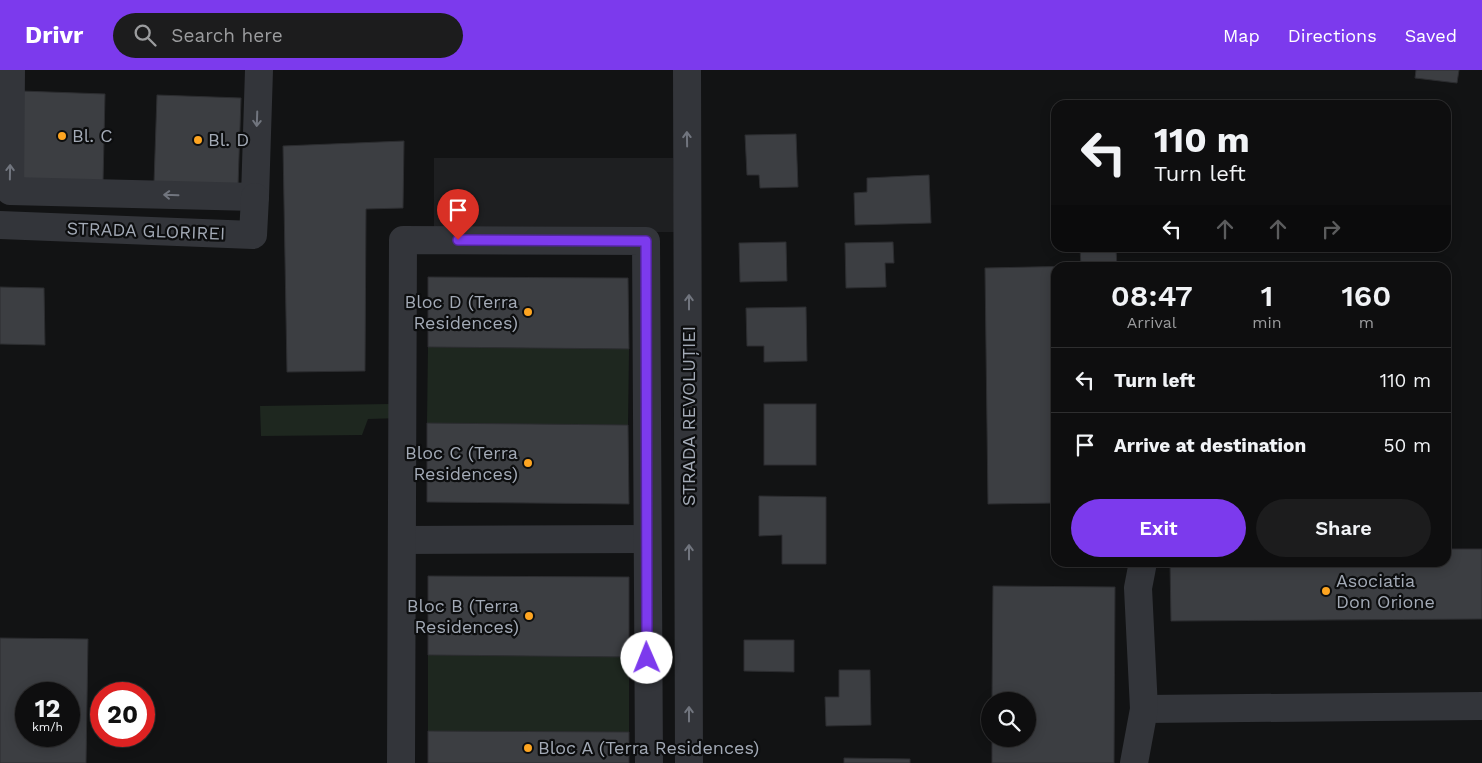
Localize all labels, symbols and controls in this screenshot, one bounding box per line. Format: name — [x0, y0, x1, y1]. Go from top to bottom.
search box — [113, 13, 463, 58]
text: Drivr — [25, 21, 83, 49]
icon: search — [131, 21, 159, 49]
text: Search here — [171, 24, 283, 47]
text: Map — [1223, 25, 1260, 46]
text: Directions — [1288, 25, 1377, 46]
text: Saved — [1405, 25, 1457, 46]
one-way arrow — [252, 110, 262, 126]
text: 110 m — [1154, 119, 1250, 161]
icon: left — [1071, 120, 1136, 185]
place label: Bl. C — [72, 125, 113, 146]
place label: Bl. D — [208, 129, 249, 150]
marker: Bl. C — [56, 130, 68, 142]
one-way arrow — [682, 132, 692, 148]
marker: Bl. D — [192, 134, 204, 146]
text: Turn left — [1154, 161, 1246, 186]
one-way arrow — [5, 165, 15, 181]
pin — [437, 189, 479, 240]
one-way arrow — [163, 190, 180, 200]
icon: arrive — [444, 196, 472, 224]
icon: left — [1158, 215, 1186, 243]
icon: ahead — [1211, 215, 1239, 243]
icon: ahead — [1264, 215, 1292, 243]
icon: right — [1317, 215, 1345, 243]
street label: STRADA GLORIREI — [66, 217, 226, 244]
text: 08:47 — [1111, 278, 1193, 313]
text: 1 — [1261, 278, 1273, 313]
text: 160 — [1341, 278, 1391, 313]
place label: Bloc D (Terra Residences) — [404, 291, 518, 333]
one-way arrow — [684, 294, 694, 310]
marker: Bloc D (Terra Residences) — [522, 306, 534, 318]
text: Arrival — [1127, 313, 1177, 332]
text: min — [1252, 313, 1282, 332]
text: m — [1359, 313, 1374, 332]
street label: STRADA REVOLUȚIEI — [678, 326, 699, 506]
icon: left — [1071, 366, 1099, 394]
text: Turn left — [1114, 369, 1195, 392]
text: 110 m — [1380, 369, 1431, 392]
icon: arrive — [1071, 431, 1099, 459]
text: Arrive at destination — [1114, 434, 1306, 457]
text: 50 m — [1384, 434, 1431, 457]
place label: Bloc C (Terra Residences) — [405, 442, 518, 484]
marker: Bloc C (Terra Residences) — [522, 457, 534, 469]
button: Exit — [1071, 499, 1246, 557]
button: Share — [1256, 499, 1431, 557]
one-way arrow — [684, 544, 694, 560]
place label: Asociatia Don Orione — [1336, 570, 1435, 612]
marker: Asociatia Don Orione — [1320, 585, 1332, 597]
place label: Bloc B (Terra Residences) — [407, 595, 519, 637]
marker: Bloc B (Terra Residences) — [523, 610, 535, 622]
position arrow — [620, 631, 672, 683]
speed limit sign: 20 — [90, 682, 155, 747]
map controls — [981, 692, 1036, 747]
button: search — [981, 692, 1036, 747]
text: 12 — [35, 694, 60, 723]
one-way arrow — [684, 707, 694, 723]
text: km/h — [32, 720, 63, 734]
place label: Bloc A (Terra Residences) — [538, 737, 759, 758]
marker: Bloc A (Terra Residences) — [522, 742, 534, 754]

